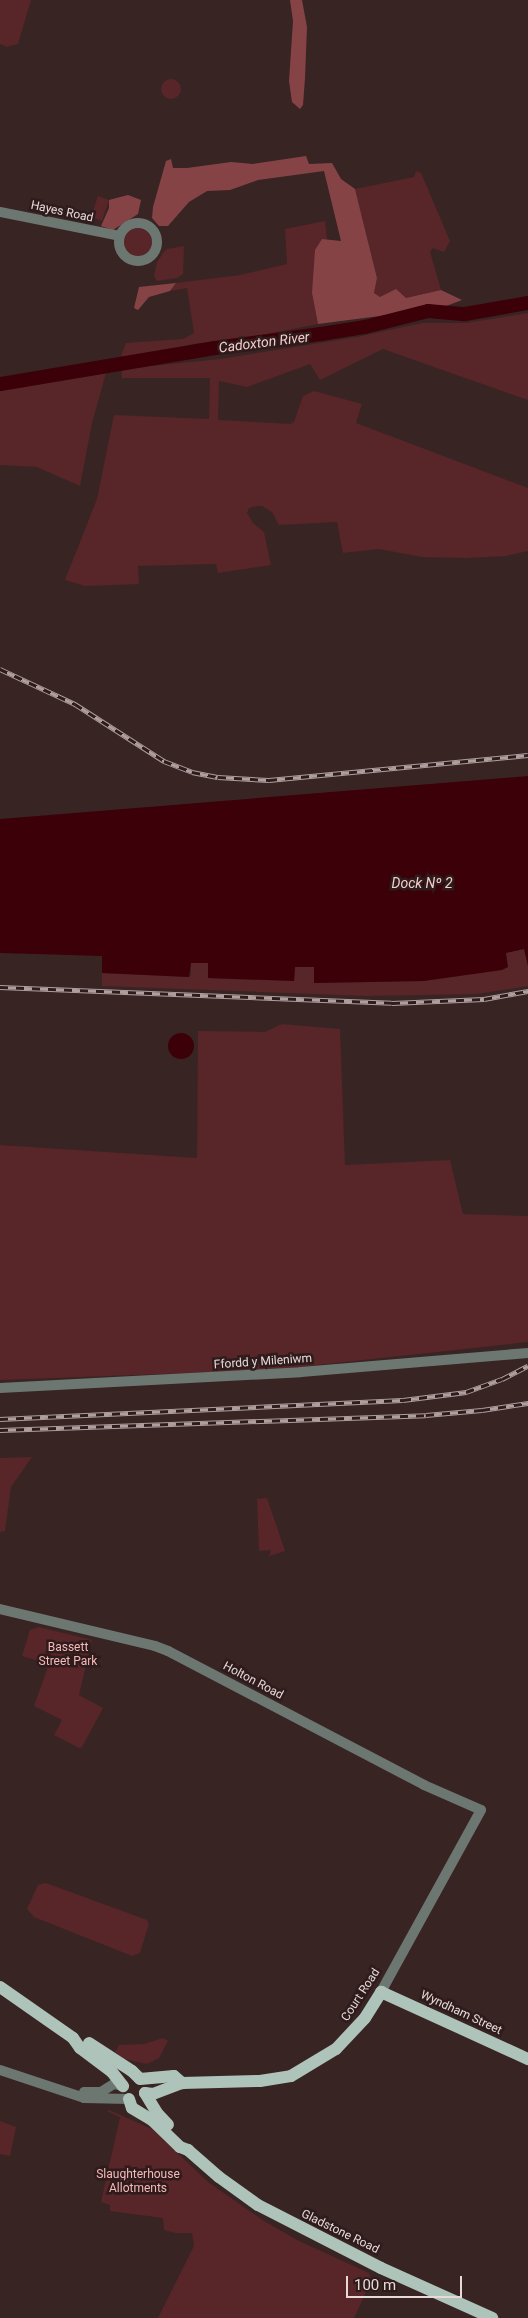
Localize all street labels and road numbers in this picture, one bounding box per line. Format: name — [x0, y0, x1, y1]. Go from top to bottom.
street label: Hayes Road — [29, 198, 95, 226]
street label: Ffordd y Mileniwm — [213, 1351, 313, 1373]
street label: Holton Road — [220, 1659, 286, 1703]
street label: Court Road — [339, 1966, 383, 2024]
street label: Wyndham Street — [418, 1988, 504, 2038]
street label: Gladstone Road — [299, 2207, 381, 2257]

